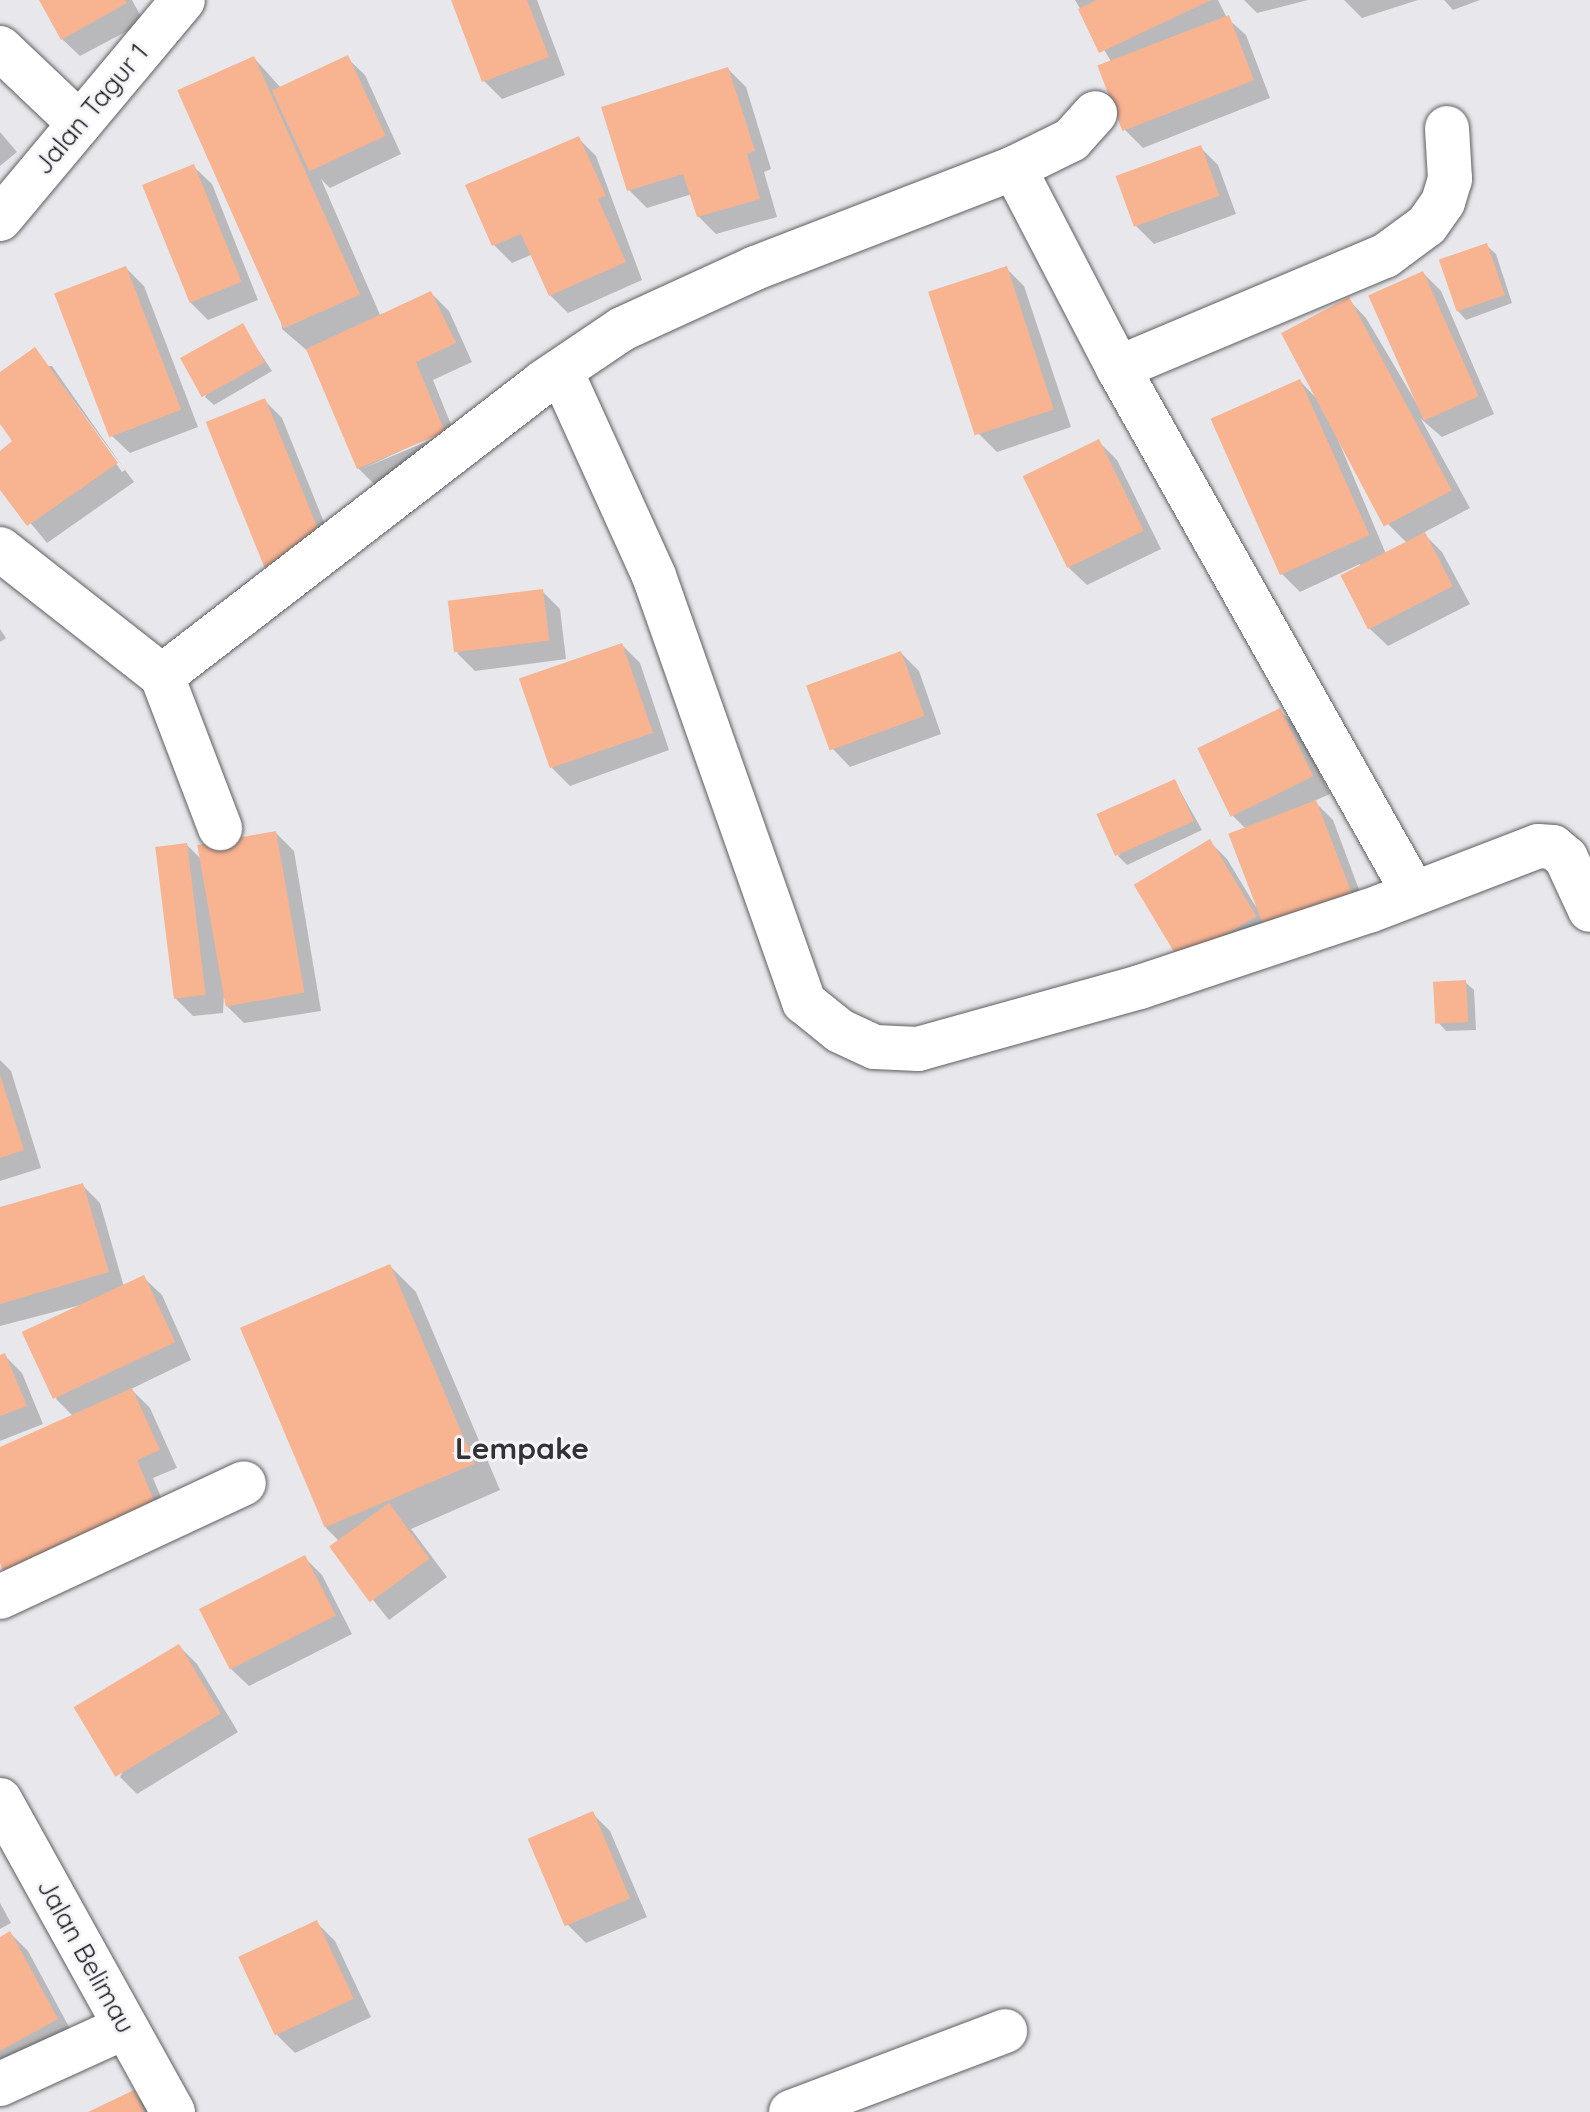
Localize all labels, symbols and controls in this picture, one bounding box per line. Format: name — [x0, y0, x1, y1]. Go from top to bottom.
street label: Jalan Tagur 1 — [27, 37, 155, 181]
district label: Lempake — [455, 1430, 589, 1466]
street label: Jalan Belimau — [31, 1873, 141, 2039]

